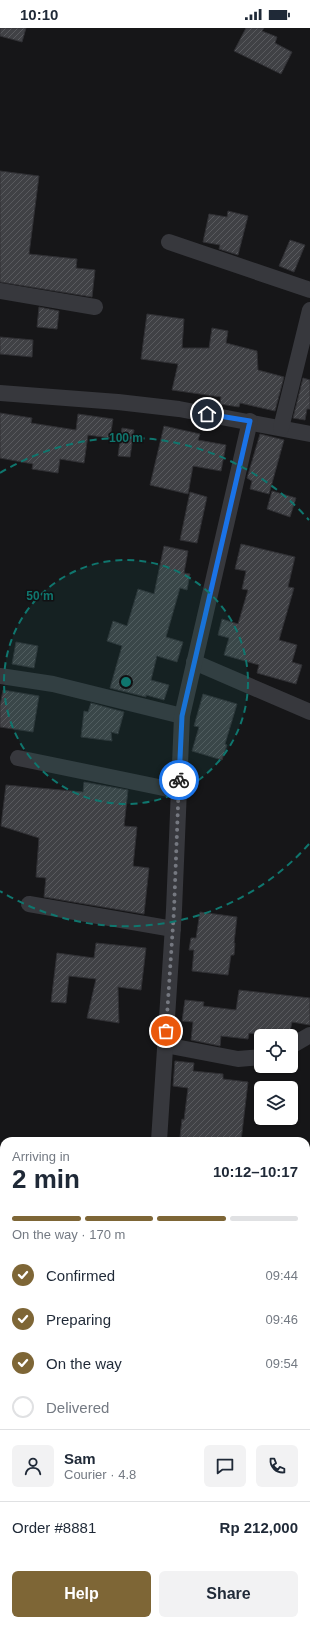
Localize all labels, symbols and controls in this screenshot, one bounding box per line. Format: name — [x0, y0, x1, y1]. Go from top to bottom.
text: 10:10 — [20, 6, 58, 23]
pin — [190, 397, 224, 431]
icon: home — [196, 403, 218, 425]
text: 100 m — [109, 431, 143, 445]
text: 50 m — [26, 589, 54, 603]
centre of rings — [119, 675, 133, 689]
courier — [159, 760, 199, 800]
icon: bike — [168, 769, 190, 791]
pin — [149, 1014, 183, 1048]
icon: bag — [155, 1020, 177, 1042]
map controls — [254, 1029, 298, 1125]
button: locate — [254, 1029, 298, 1073]
button: layers — [254, 1081, 298, 1125]
text: Arriving in — [12, 1149, 70, 1164]
text: 10:12–10:17 — [213, 1163, 298, 1180]
text: 2 min — [12, 1164, 80, 1194]
text: On the way · 170 m — [12, 1227, 125, 1242]
icon: check — [12, 1264, 34, 1286]
text: Confirmed — [46, 1267, 115, 1284]
text: 09:44 — [265, 1268, 298, 1283]
icon: check — [12, 1308, 34, 1330]
text: Preparing — [46, 1311, 111, 1328]
text: 09:46 — [265, 1312, 298, 1327]
icon: check — [12, 1352, 34, 1374]
text: On the way — [46, 1355, 122, 1372]
text: 09:54 — [265, 1356, 298, 1371]
text: Delivered — [46, 1399, 109, 1416]
button: person — [12, 1445, 54, 1487]
button: chat — [204, 1445, 246, 1487]
button: phone — [256, 1445, 298, 1487]
text: Sam — [64, 1450, 96, 1467]
text: Courier · 4.8 — [64, 1467, 136, 1482]
text: Order #8881 — [12, 1519, 96, 1536]
text: Rp 212,000 — [220, 1519, 298, 1536]
button: Help — [12, 1571, 151, 1617]
button: Share — [159, 1571, 298, 1617]

